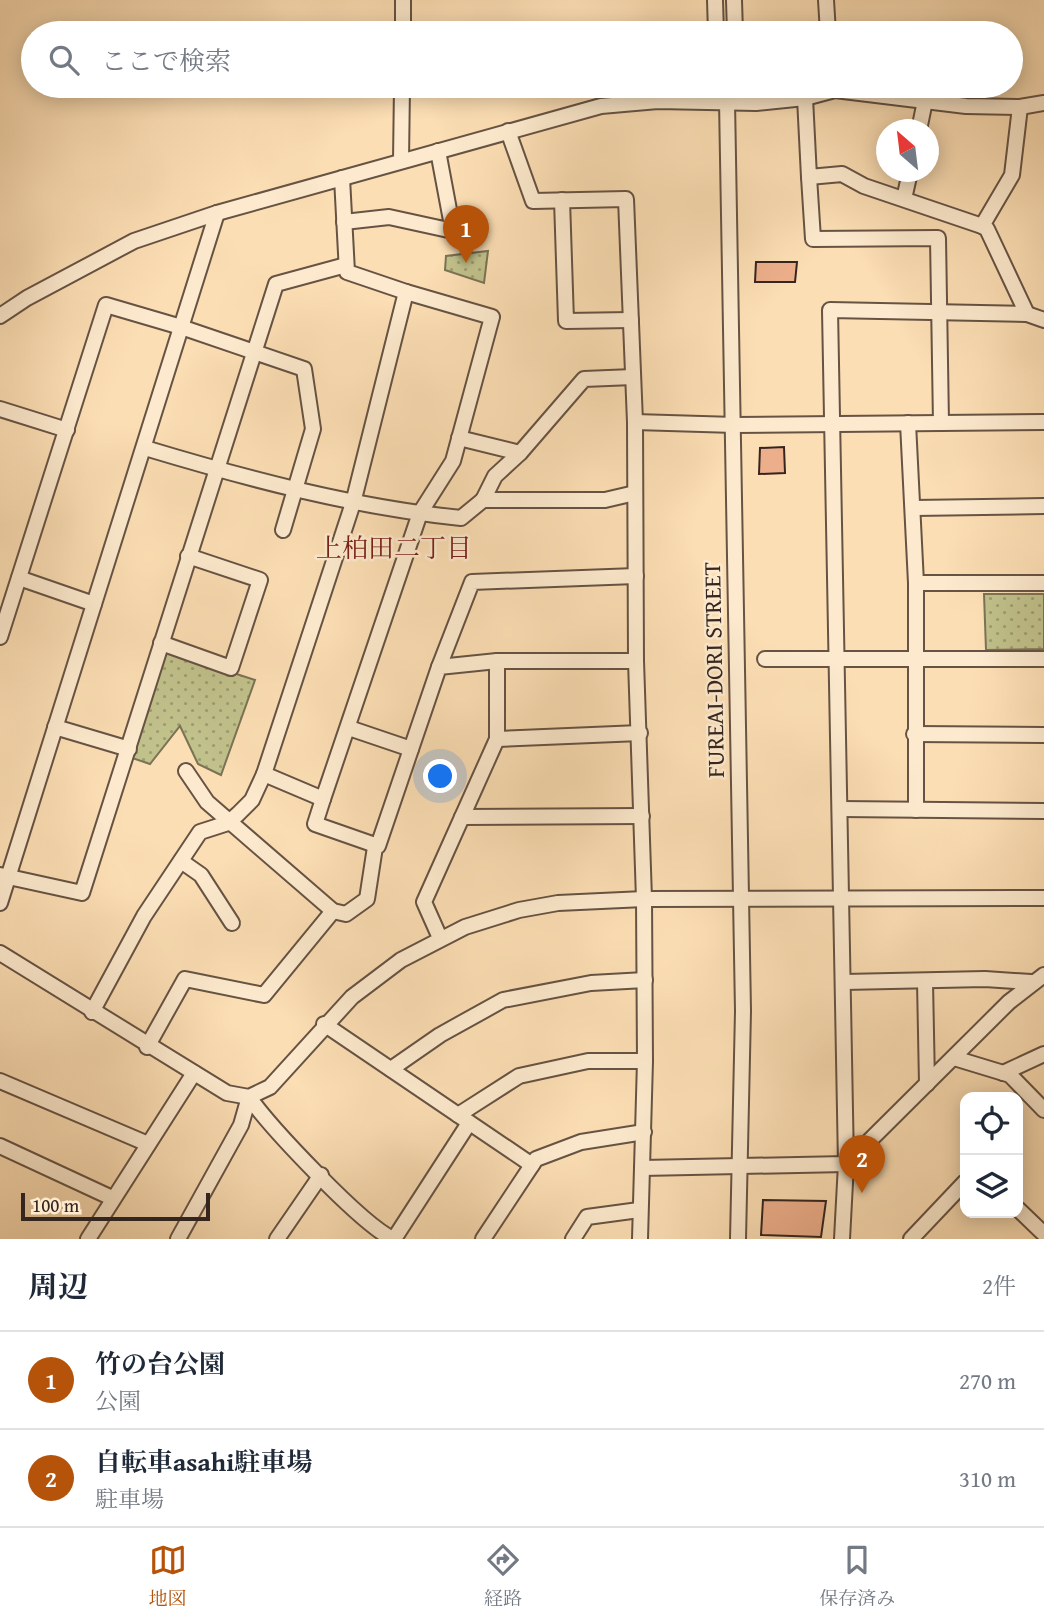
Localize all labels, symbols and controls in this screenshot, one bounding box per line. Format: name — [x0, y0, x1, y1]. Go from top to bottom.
search box — [21, 21, 1023, 98]
icon: search — [45, 41, 83, 79]
text: ここで検索 — [101, 41, 231, 80]
north arrow — [876, 119, 939, 182]
pin: 1 — [443, 205, 489, 263]
district label: 上柏田二丁目 — [316, 528, 472, 567]
street label: FUREAI-DORI STREET — [694, 562, 733, 778]
your location — [423, 759, 457, 793]
map controls — [960, 1092, 1023, 1218]
button: locate — [960, 1092, 1023, 1155]
pin: 2 — [839, 1135, 885, 1193]
button: layers — [960, 1155, 1023, 1218]
scale bar — [21, 1190, 210, 1222]
text: 100 m — [32, 1191, 79, 1219]
text: 周辺 — [28, 1264, 88, 1308]
text: 2件 — [982, 1269, 1016, 1302]
text: 竹の台公園 — [95, 1344, 225, 1383]
text: 1 — [45, 1364, 57, 1397]
text: 270 m — [959, 1364, 1016, 1397]
text: 公園 — [95, 1384, 141, 1417]
text: 自転車asahi駐車場 — [95, 1442, 312, 1481]
text: 2 — [45, 1462, 57, 1495]
text: 310 m — [959, 1462, 1016, 1495]
text: 駐車場 — [95, 1482, 164, 1515]
tab: 地図 — [149, 1541, 187, 1612]
tab: 経路 — [484, 1541, 522, 1612]
tab: 保存済み — [819, 1541, 895, 1612]

